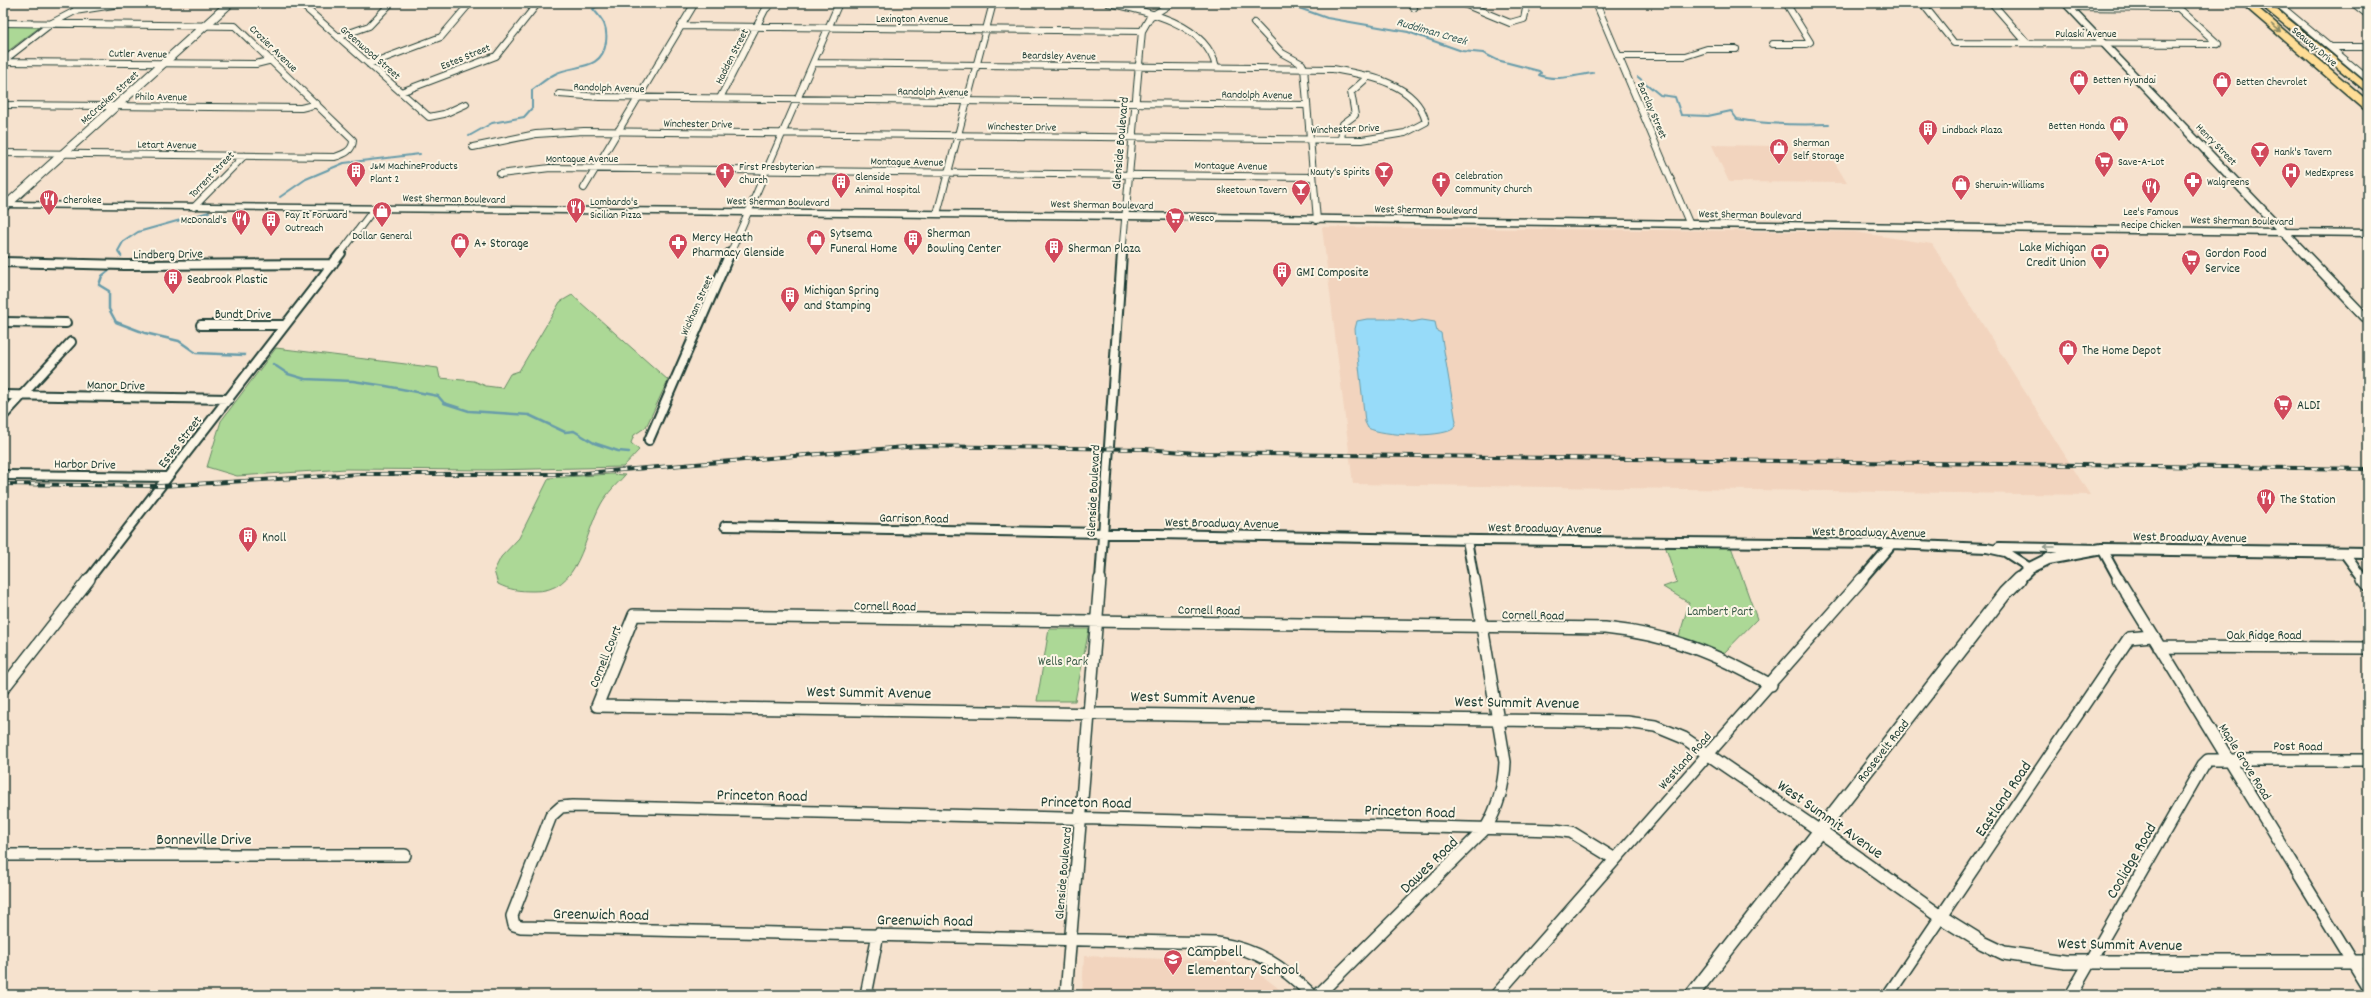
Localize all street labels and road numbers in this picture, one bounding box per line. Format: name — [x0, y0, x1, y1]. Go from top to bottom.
street label: Lexington Avenue — [876, 12, 948, 28]
street label: Crozier Avenue — [245, 22, 301, 77]
street label: Greenwood Street — [336, 23, 403, 84]
street label: Seaway Drive — [2287, 24, 2340, 72]
street label: Hadden Street — [712, 26, 754, 87]
street label: Pulaski Avenue — [2055, 27, 2117, 43]
street label: Estes Street — [438, 41, 493, 75]
street label: Cutler Avenue — [109, 46, 167, 64]
street label: Beardsley Avenue — [1022, 48, 1096, 66]
street label: McCracken Street — [78, 68, 143, 129]
street label: Randolph Avenue — [573, 80, 645, 98]
street label: Barclay Street — [1632, 80, 1670, 142]
street label: Randolph Avenue — [897, 84, 969, 102]
street label: Randolph Avenue — [1221, 87, 1293, 105]
street label: Philo Avenue — [135, 90, 187, 106]
street label: Glenside Boulevard — [1108, 96, 1135, 190]
street label: Winchester Drive — [663, 116, 733, 134]
street label: Winchester Drive — [987, 119, 1057, 137]
street label: Winchester Drive — [1310, 121, 1380, 139]
street label: Henry Street — [2191, 121, 2240, 170]
street label: Letart Avenue — [137, 137, 197, 155]
street label: Torrent Street — [186, 148, 239, 202]
street label: Montague Avenue — [546, 152, 618, 168]
street label: Montague Avenue — [871, 154, 944, 172]
street label: Montague Avenue — [1195, 158, 1268, 176]
street label: West Sherman Boulevard — [402, 191, 505, 209]
street label: West Sherman Boulevard — [726, 194, 829, 212]
street label: West Sherman Boulevard — [1050, 197, 1153, 215]
street label: West Sherman Boulevard — [1374, 202, 1477, 220]
street label: West Sherman Boulevard — [1698, 207, 1801, 225]
street label: West Sherman Boulevard — [2190, 213, 2293, 231]
street label: Lindberg Drive — [133, 245, 203, 266]
street label: Wickham Street — [677, 273, 718, 338]
street label: Bundt Drive — [215, 306, 272, 325]
street label: Manor Drive — [87, 376, 146, 397]
street label: Estes Street — [154, 412, 208, 473]
street label: Glenside Boulevard — [1083, 444, 1106, 538]
street label: Harbor Drive — [54, 455, 116, 476]
street label: Garrison Road — [879, 509, 949, 530]
street label: West Broadway Avenue — [1165, 514, 1279, 535]
street label: West Broadway Avenue — [1488, 519, 1602, 540]
street label: West Broadway Avenue — [1812, 523, 1926, 544]
street label: West Broadway Avenue — [2133, 528, 2247, 549]
street label: Cornell Road — [854, 597, 916, 618]
street label: Cornell Road — [1178, 601, 1240, 622]
street label: Cornell Road — [1502, 606, 1564, 627]
street label: Cornell Court — [585, 623, 627, 691]
street label: Oak Ridge Road — [2226, 627, 2302, 646]
street label: West Summit Avenue — [806, 681, 932, 706]
street label: West Summit Avenue — [1130, 686, 1256, 711]
street label: West Summit Avenue — [1454, 691, 1580, 716]
street label: Roosevelt Road — [1853, 716, 1915, 787]
street label: Maple Grove Road — [2213, 720, 2275, 804]
street label: Westland Road — [1655, 729, 1717, 795]
street label: Post Road — [2273, 738, 2323, 757]
street label: Eastland Road — [1970, 757, 2038, 842]
street label: West Summit Avenue — [1772, 775, 1887, 865]
street label: Princeton Road — [716, 784, 808, 809]
street label: Princeton Road — [1040, 791, 1132, 816]
street label: Princeton Road — [1364, 799, 1456, 826]
street label: Coolidge Road — [2101, 819, 2163, 903]
street label: Glenside Boulevard — [1051, 826, 1078, 920]
street label: Bonneville Drive — [156, 829, 252, 852]
street label: Dawes Road — [1395, 832, 1464, 900]
street label: Greenwich Road — [553, 903, 649, 928]
street label: Greenwich Road — [877, 909, 973, 934]
street label: West Summit Avenue — [2057, 933, 2183, 958]

